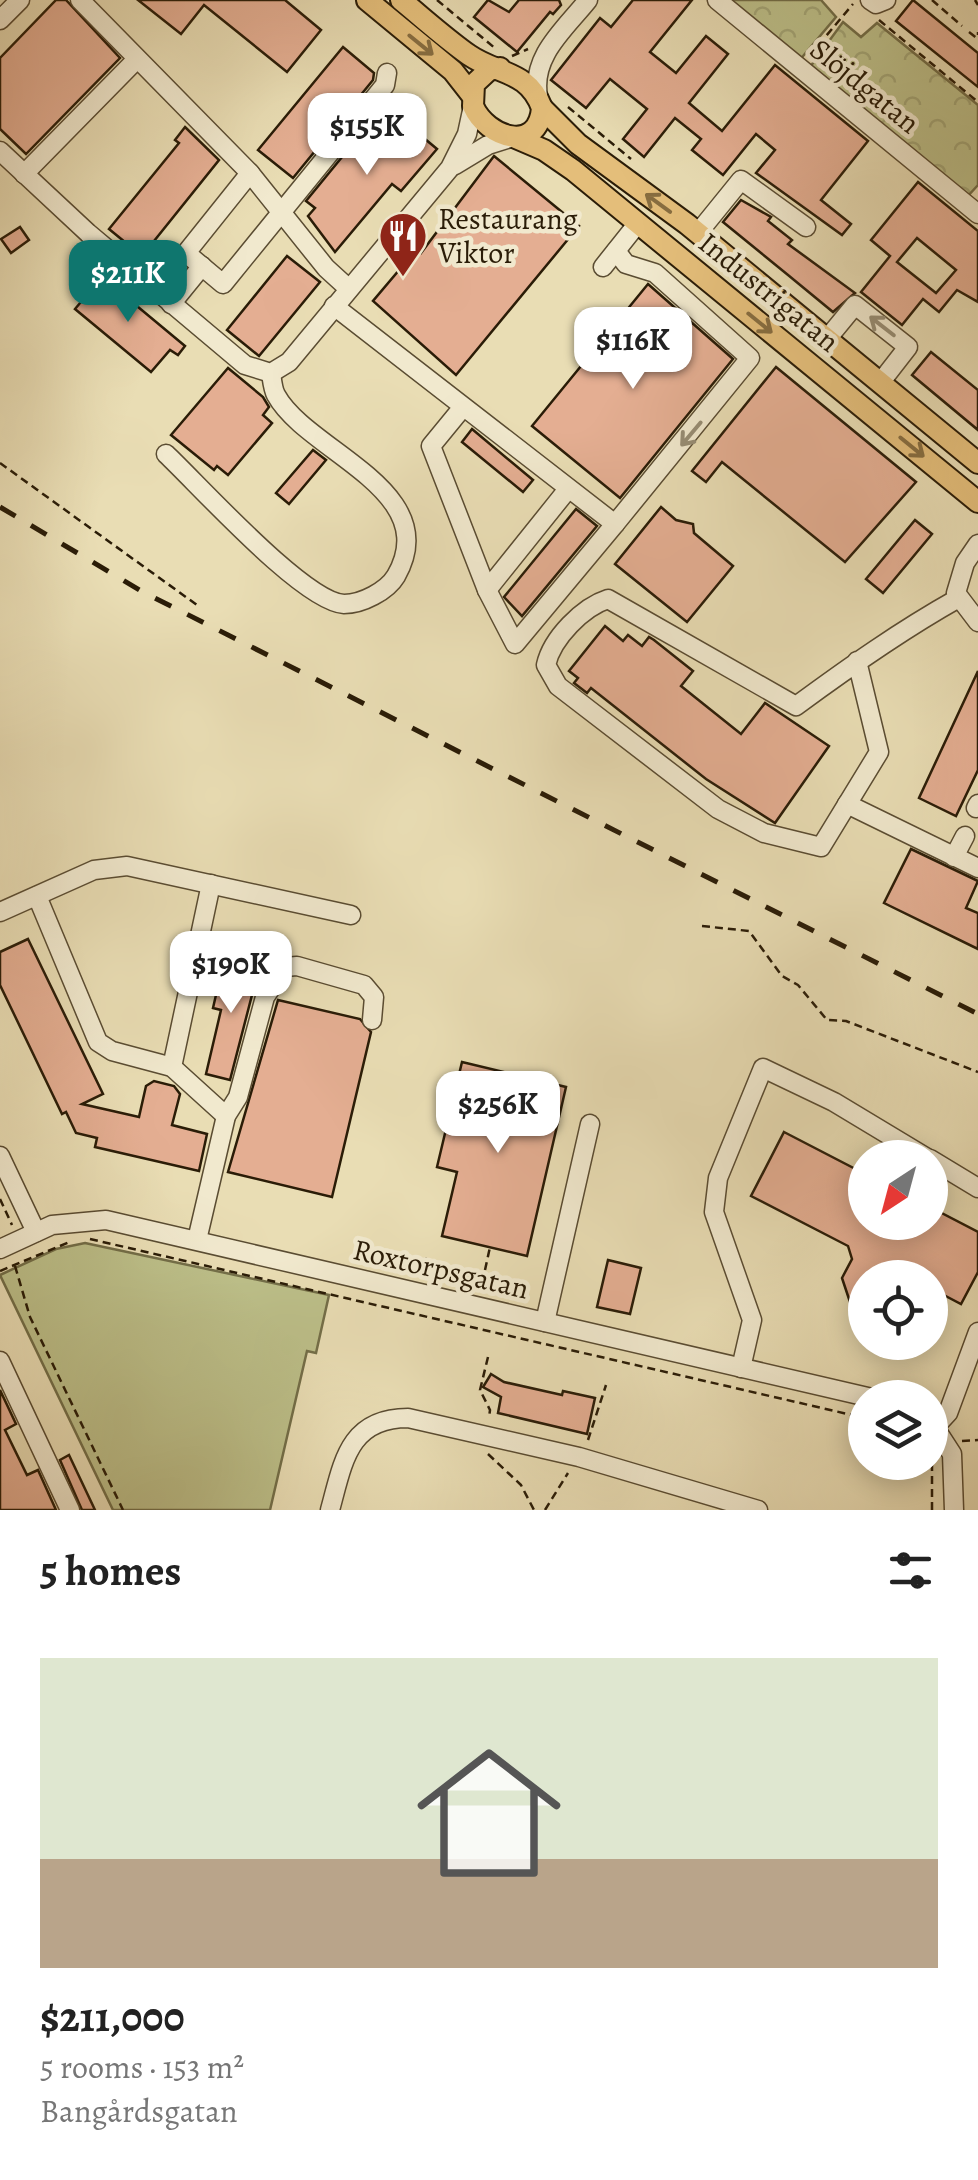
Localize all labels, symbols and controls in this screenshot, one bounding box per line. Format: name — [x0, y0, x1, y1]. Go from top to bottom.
street label: Slöjdgatan — [802, 29, 928, 143]
one-way arrow — [408, 34, 434, 56]
pin: $155K — [297, 93, 437, 178]
text: $155K — [330, 103, 404, 147]
one-way arrow — [645, 192, 672, 213]
place label: Restaurang Viktor — [437, 199, 578, 273]
restaurant icon: Restaurang Viktor — [377, 210, 429, 278]
street label: Industrigatan — [690, 223, 848, 361]
pin: $211K — [58, 240, 198, 325]
text: $211K — [91, 250, 165, 294]
pin: $116K — [563, 307, 703, 392]
one-way arrow — [746, 312, 773, 333]
one-way arrow — [869, 316, 896, 337]
text: $116K — [596, 317, 670, 361]
one-way arrow — [680, 420, 702, 446]
one-way arrow — [898, 436, 924, 458]
pin: $190K — [161, 931, 301, 1016]
text: $190K — [192, 941, 270, 985]
pin: $256K — [428, 1071, 568, 1156]
text: $256K — [458, 1081, 538, 1125]
north arrow — [848, 1140, 948, 1240]
map controls — [848, 1140, 948, 1480]
street label: Roxtorpsgatan — [349, 1229, 533, 1309]
button: locate — [848, 1260, 948, 1360]
button: layers — [848, 1380, 948, 1480]
text: 5 homes — [40, 1542, 181, 1599]
icon: filters — [883, 1543, 938, 1598]
icon: home — [399, 1723, 579, 1903]
text: $211,000 — [40, 1988, 185, 2045]
text: 5 rooms · 153 m² — [40, 2045, 244, 2089]
text: Bangårdsgatan — [40, 2089, 238, 2133]

